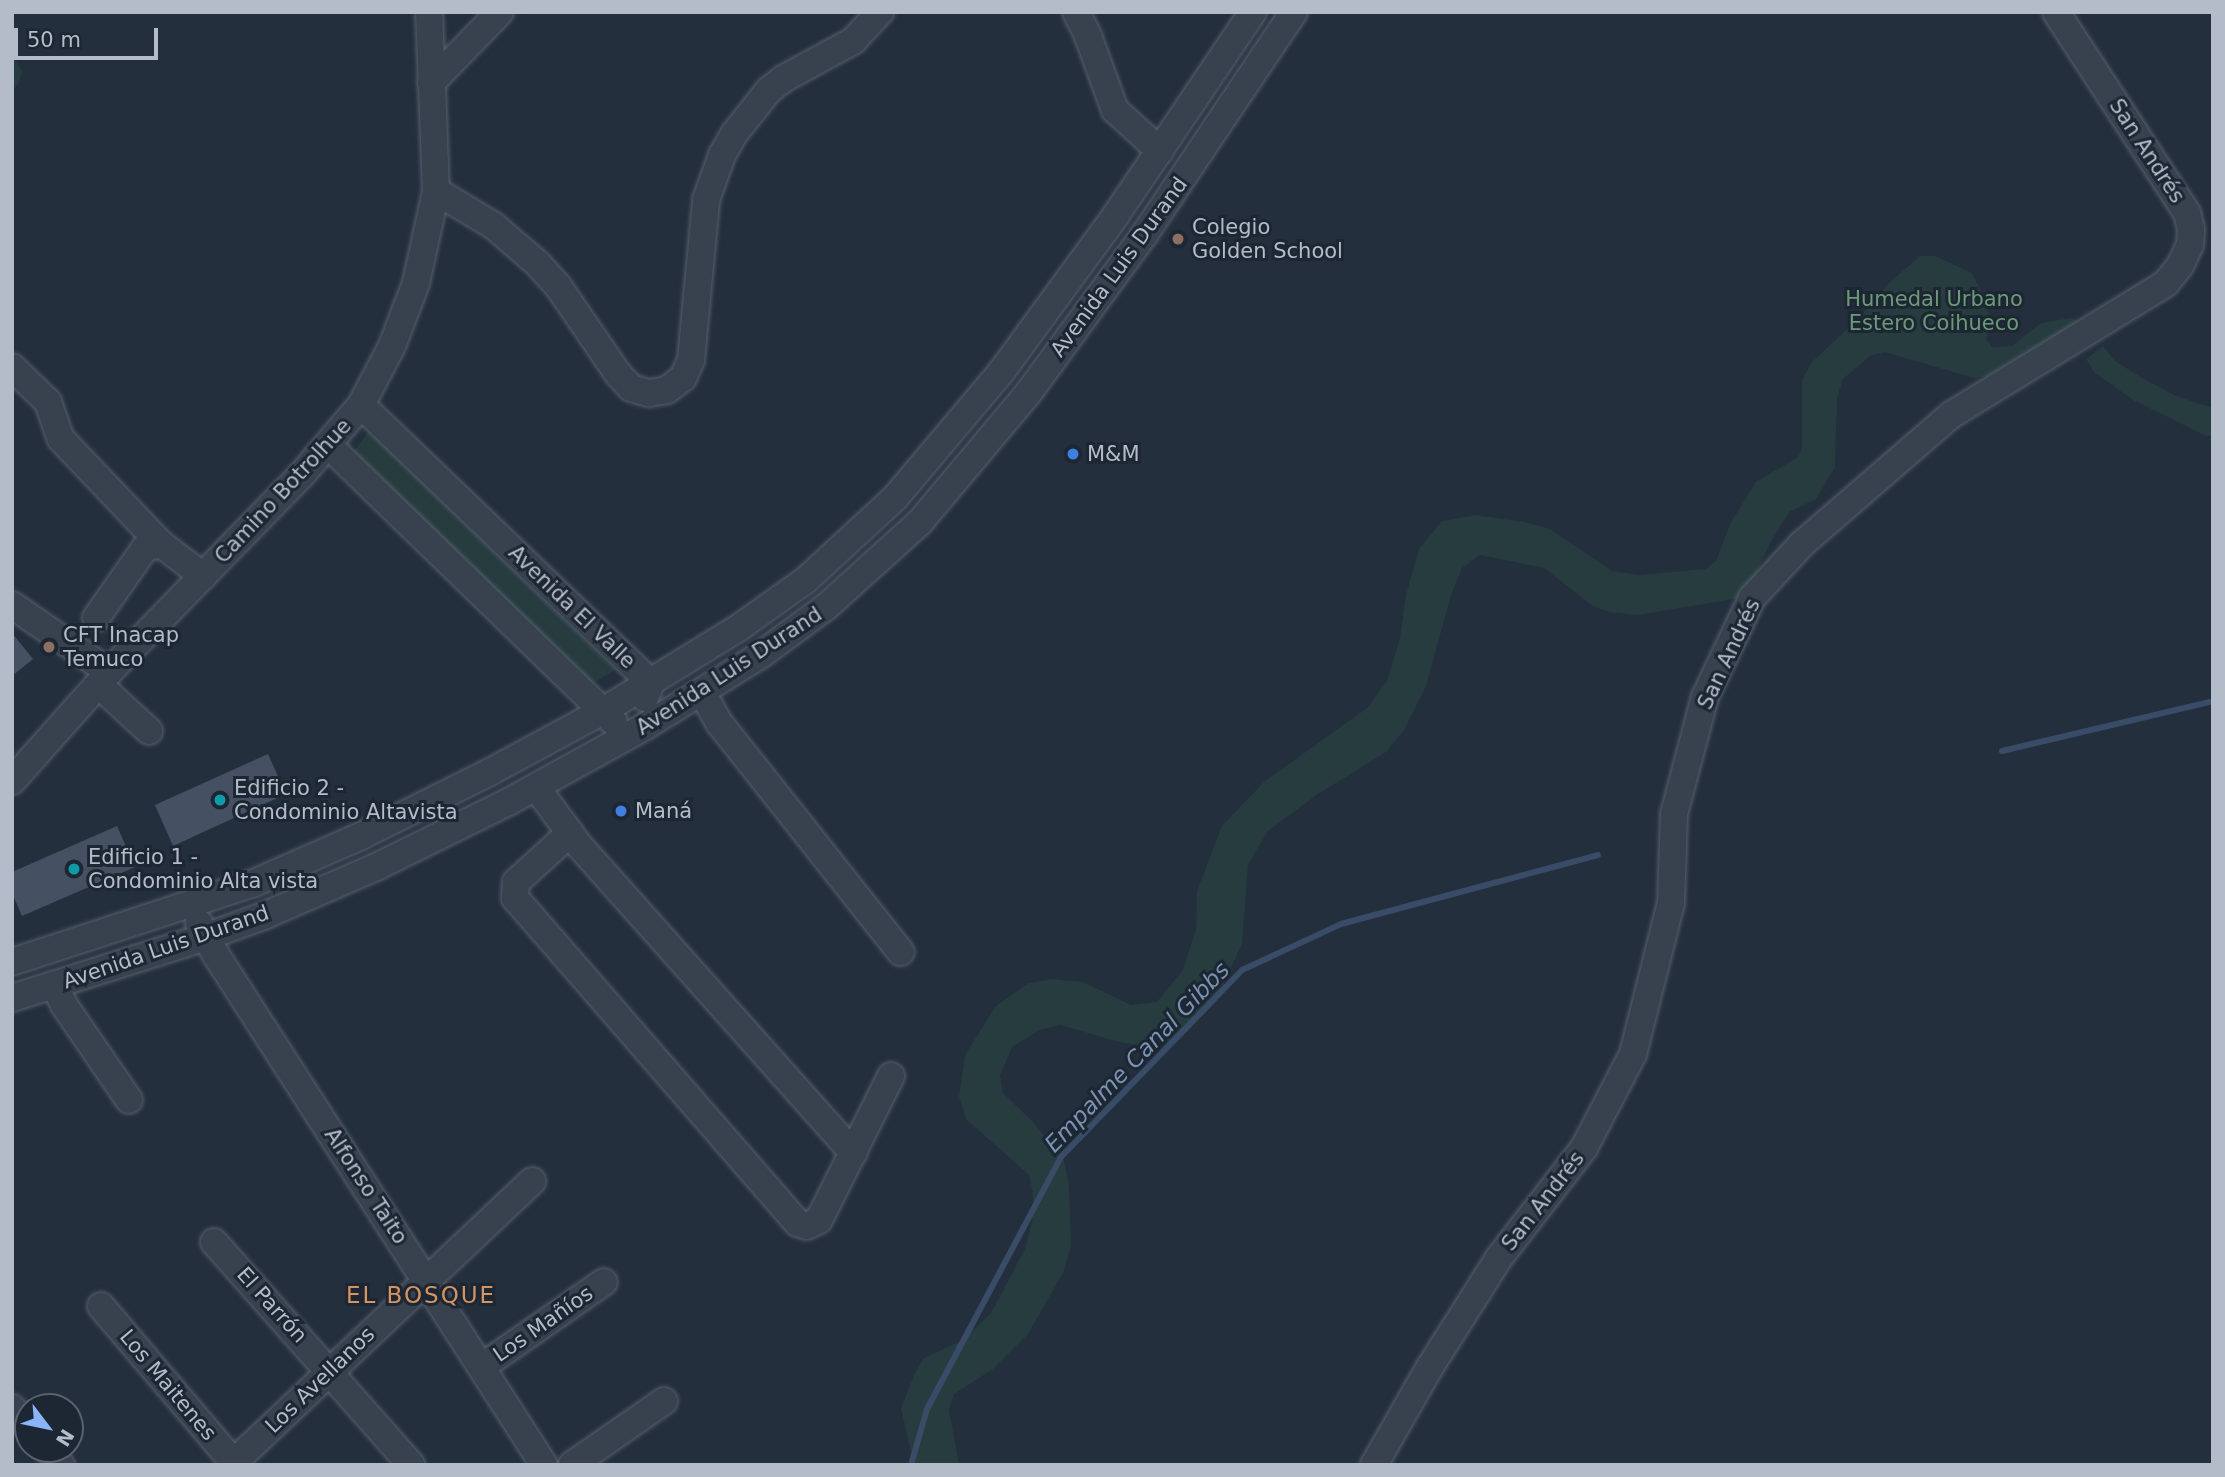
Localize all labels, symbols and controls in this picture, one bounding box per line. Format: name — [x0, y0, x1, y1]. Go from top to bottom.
scale bar — [18, 14, 161, 58]
text: 50 m — [27, 28, 81, 52]
street label: San Andrés — [2104, 94, 2190, 208]
street label: Avenida Luis Durand — [1045, 172, 1193, 362]
place label: Colegio Golden School — [1192, 214, 1343, 264]
marker: Colegio Golden School — [1170, 231, 1186, 247]
park label: Humedal Urbano Estero Coihueco — [1845, 286, 2023, 336]
street label: Camino Botrolhue — [209, 413, 357, 569]
place label: M&M — [1087, 441, 1140, 467]
marker: M&M — [1065, 446, 1081, 462]
street label: Avenida El Valle — [503, 540, 641, 674]
street label: San Andrés — [1692, 595, 1766, 713]
street label: Avenida Luis Durand — [631, 602, 827, 740]
place label: CFT Inacap Temuco — [63, 622, 179, 672]
marker: CFT Inacap Temuco — [41, 639, 57, 655]
place label: Edificio 2 - Condominio Altavista — [234, 775, 458, 825]
marker: Edificio 2 - Condominio Altavista — [212, 792, 228, 808]
place label: Maná — [635, 798, 692, 824]
marker: Maná — [613, 803, 629, 819]
place label: Edificio 1 - Condominio Alta vista — [88, 844, 318, 894]
marker: Edificio 1 - Condominio Alta vista — [66, 861, 82, 877]
street label: Avenida Luis Durand — [60, 900, 272, 994]
water label: Empalme Canal Gibbs — [1039, 956, 1235, 1158]
street label: Alfonso Taito — [319, 1123, 413, 1249]
street label: San Andrés — [1496, 1146, 1590, 1256]
street label: El Parrón — [232, 1262, 312, 1348]
street label: Los Mañíos — [488, 1280, 598, 1368]
district label: EL BOSQUE — [347, 1281, 495, 1309]
street label: Los Avellanos — [260, 1322, 380, 1438]
street label: Los Maitenes — [114, 1324, 222, 1446]
north arrow — [14, 1393, 84, 1463]
text: N — [52, 1425, 79, 1451]

